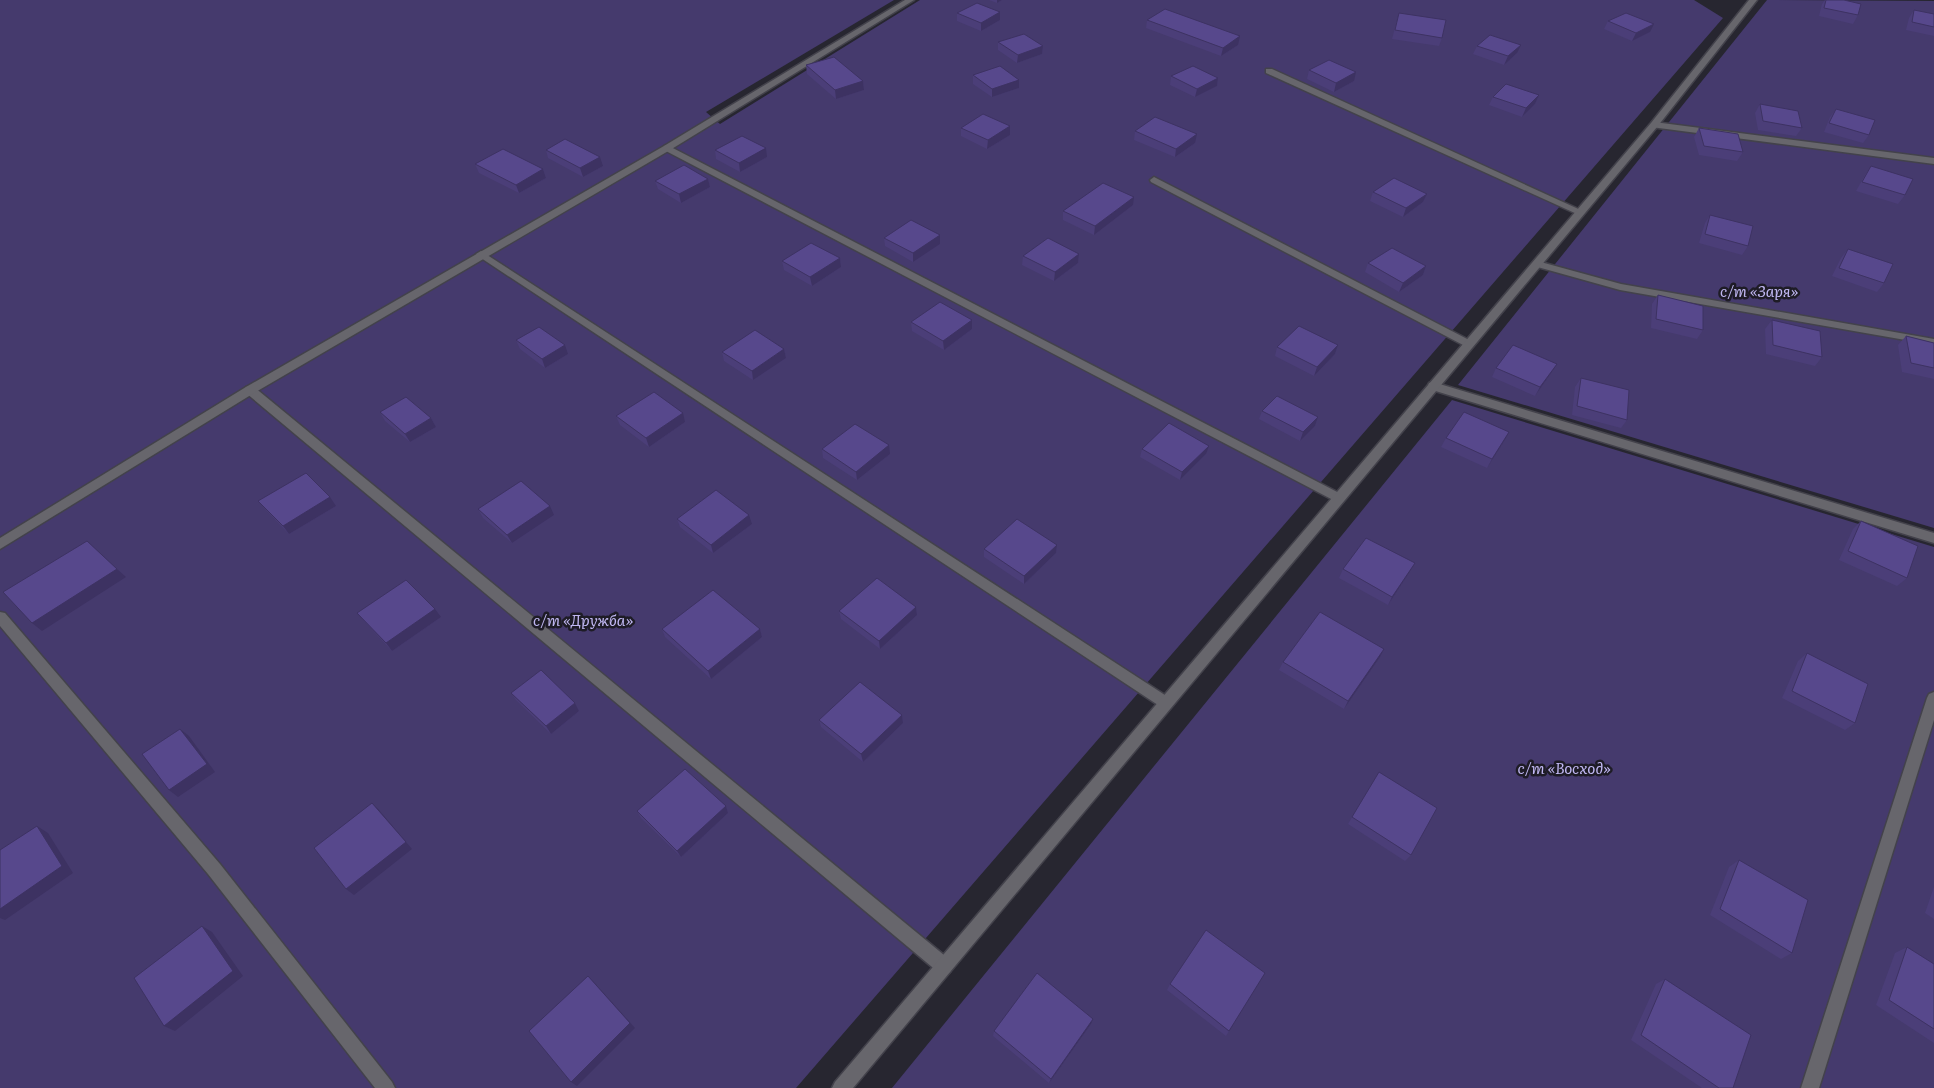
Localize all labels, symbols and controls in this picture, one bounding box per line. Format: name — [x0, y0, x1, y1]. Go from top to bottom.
park label: с/т «Заря» — [1720, 279, 1799, 302]
park label: с/т «Дружба» — [533, 608, 633, 631]
park label: с/т «Восход» — [1518, 756, 1611, 779]

